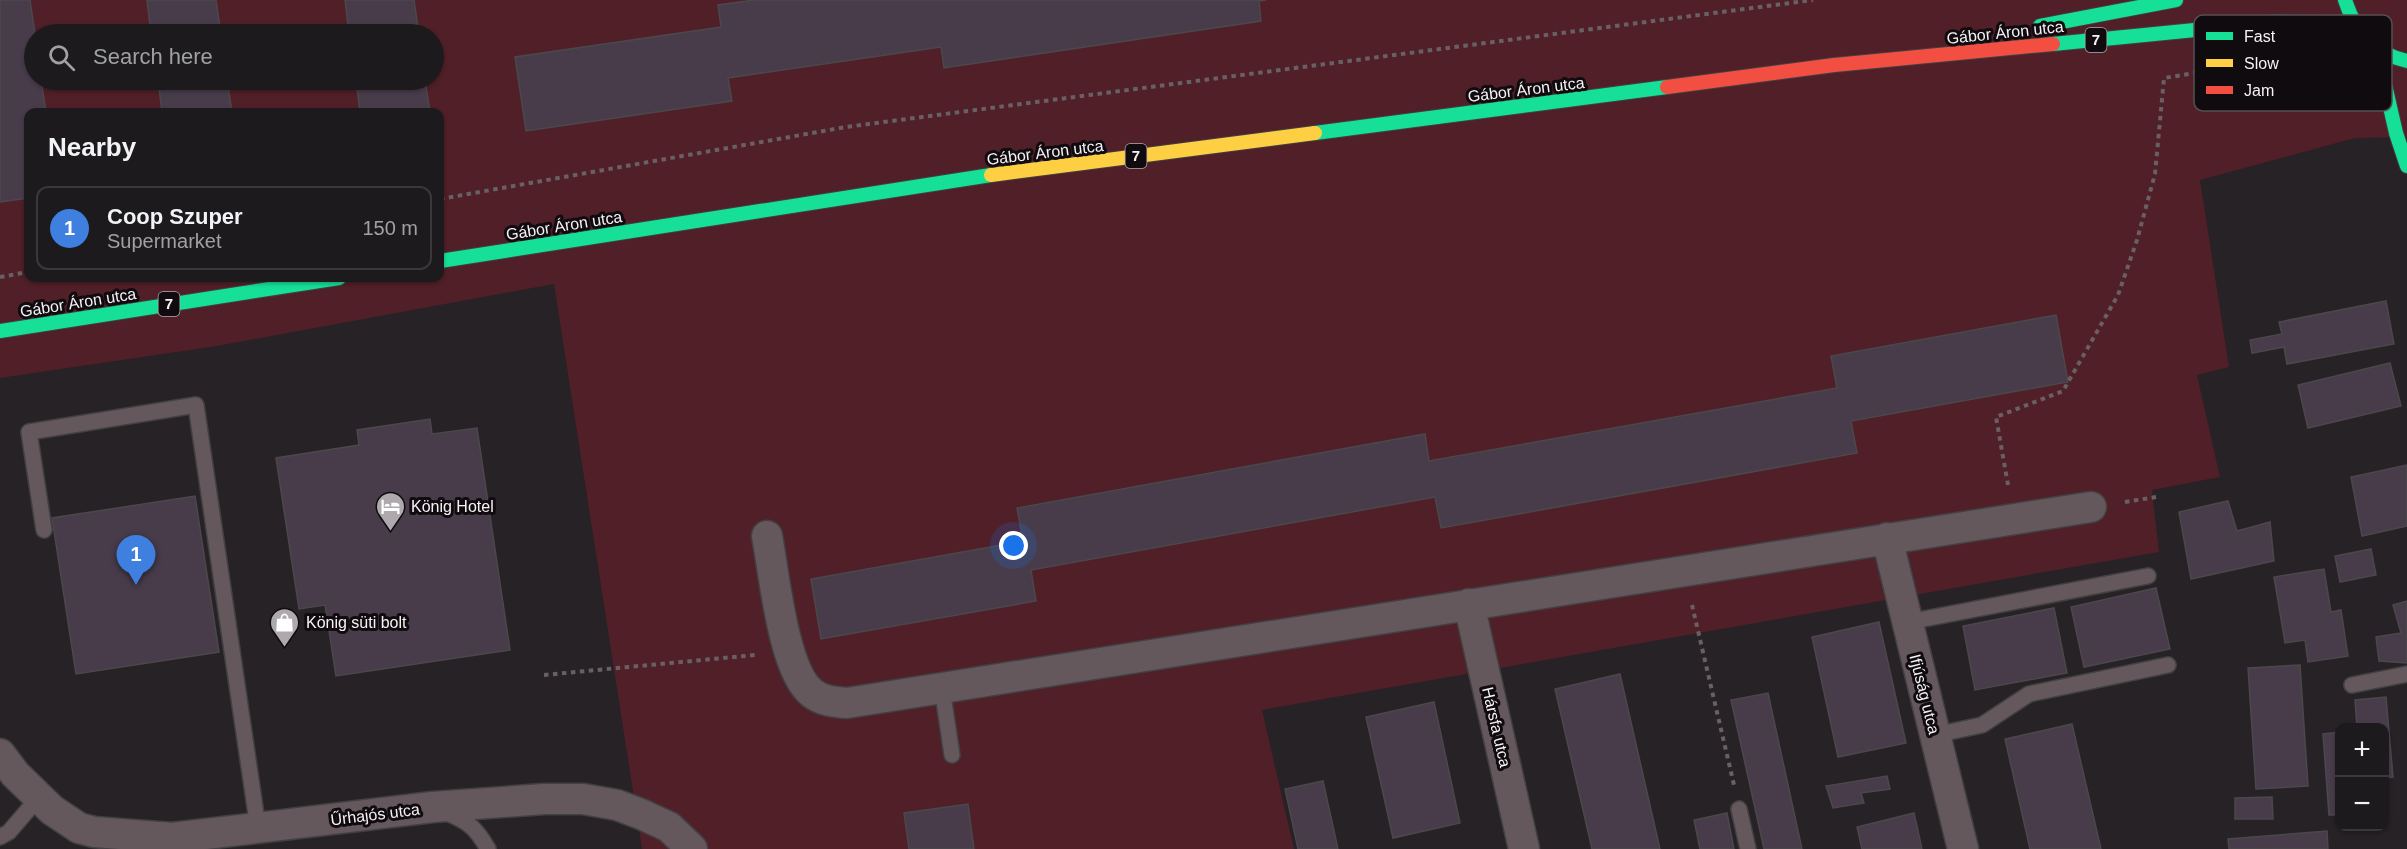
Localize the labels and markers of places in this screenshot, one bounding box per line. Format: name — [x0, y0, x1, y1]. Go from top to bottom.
hotel icon: König Hotel — [374, 490, 406, 532]
place label: König Hotel — [411, 498, 494, 515]
pin: 1 — [116, 536, 156, 585]
shop icon: König süti bolt — [269, 606, 301, 648]
place label: König süti bolt — [306, 614, 407, 631]

